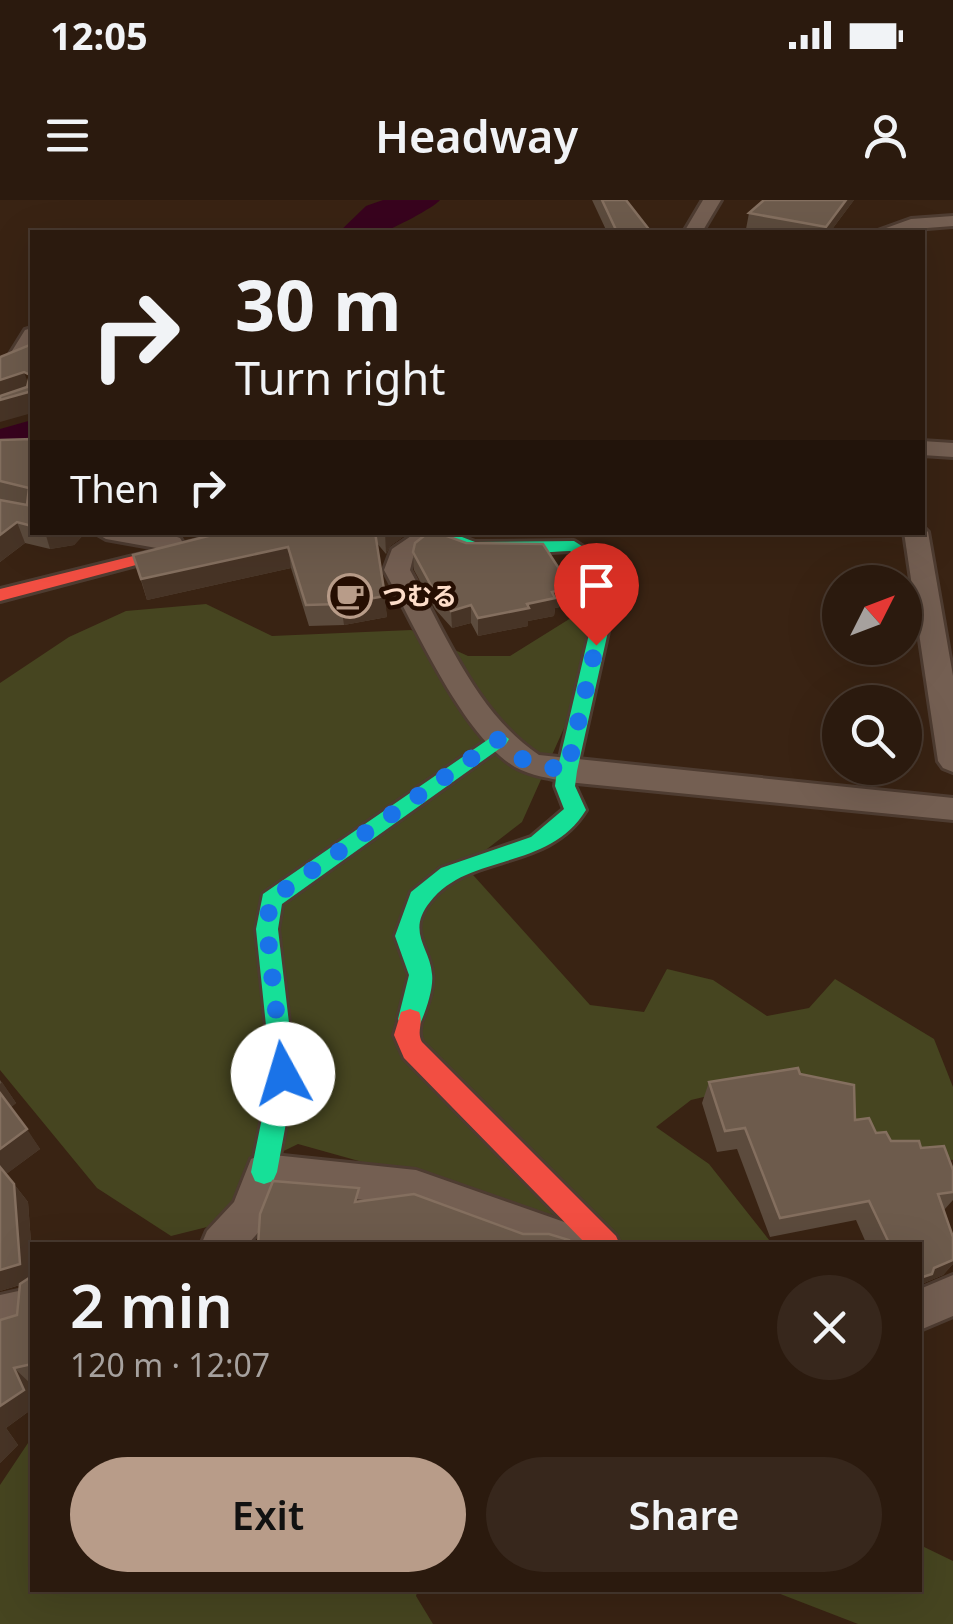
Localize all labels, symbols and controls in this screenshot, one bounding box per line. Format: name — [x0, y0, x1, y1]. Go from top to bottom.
text: 12:05 — [50, 9, 148, 61]
text: Headway — [375, 105, 578, 166]
icon: menu — [40, 108, 95, 163]
icon: person — [858, 108, 913, 163]
text: 30 m — [235, 256, 402, 352]
icon: right — [70, 270, 200, 400]
text: Turn right — [235, 347, 446, 408]
icon: right — [180, 460, 235, 515]
text: Then — [70, 462, 160, 514]
pin — [554, 543, 639, 646]
icon: arrive — [569, 558, 624, 613]
north arrow — [822, 565, 922, 665]
map controls — [822, 565, 922, 785]
cafe icon: つむる — [327, 573, 373, 619]
place label: つむる — [382, 578, 457, 612]
button: search — [822, 685, 922, 785]
position arrow — [231, 1022, 335, 1126]
text: 2 min — [70, 1264, 233, 1346]
button: close — [777, 1275, 882, 1380]
text: 120 m · 12:07 — [70, 1343, 270, 1386]
button: Exit — [70, 1457, 466, 1572]
button: Share — [486, 1457, 882, 1572]

